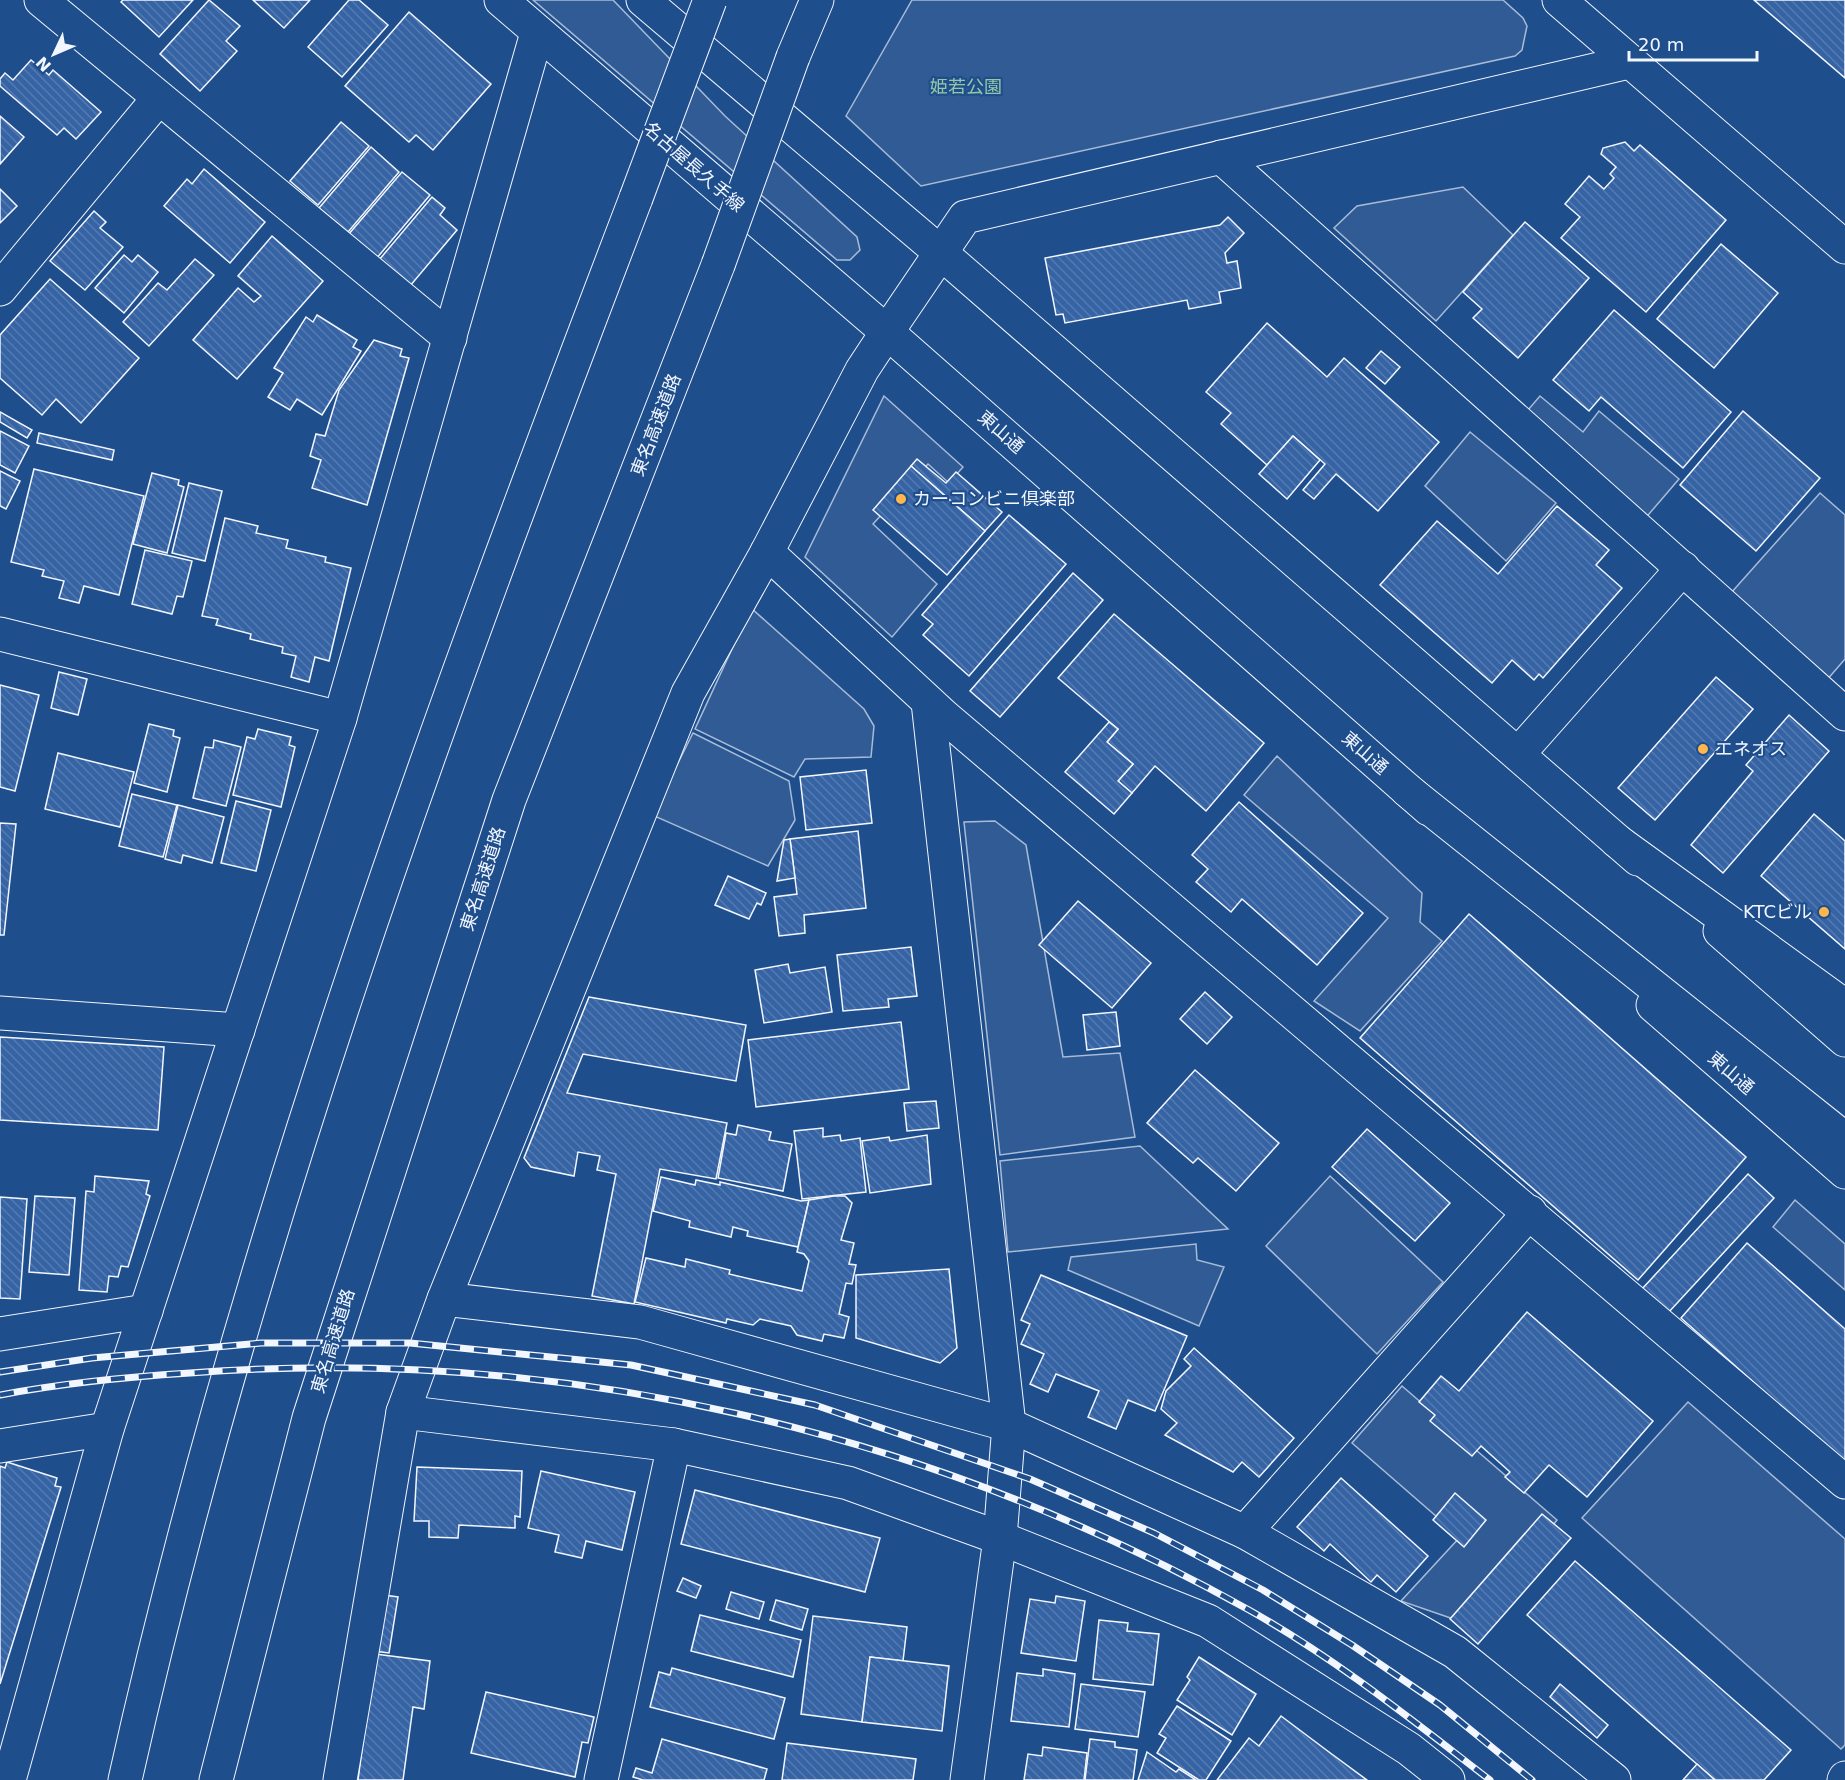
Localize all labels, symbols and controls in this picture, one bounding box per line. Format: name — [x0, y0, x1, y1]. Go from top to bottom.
north arrow — [24, 24, 84, 84]
scale bar — [1629, 24, 1756, 62]
text: 20 m — [1638, 34, 1684, 55]
text: N — [32, 53, 55, 75]
park label: 姫若公園 — [930, 76, 1002, 97]
street label: 名古屋長久手線 — [640, 117, 749, 216]
street label: 東名高速道路 — [626, 371, 685, 479]
street label: 東山通 — [974, 406, 1029, 457]
place label: カーコンビニ倶楽部 — [913, 488, 1075, 509]
marker: カーコンビニ倶楽部 — [894, 492, 908, 506]
street label: 東山通 — [1338, 727, 1393, 778]
place label: エネオス — [1715, 738, 1787, 759]
marker: エネオス — [1696, 742, 1710, 756]
street label: 東名高速道路 — [456, 824, 509, 933]
place label: KTCビル — [1743, 901, 1812, 922]
marker: KTCビル — [1817, 905, 1831, 919]
street label: 東山通 — [1704, 1047, 1759, 1098]
street label: 東名高速道路 — [307, 1286, 358, 1396]

